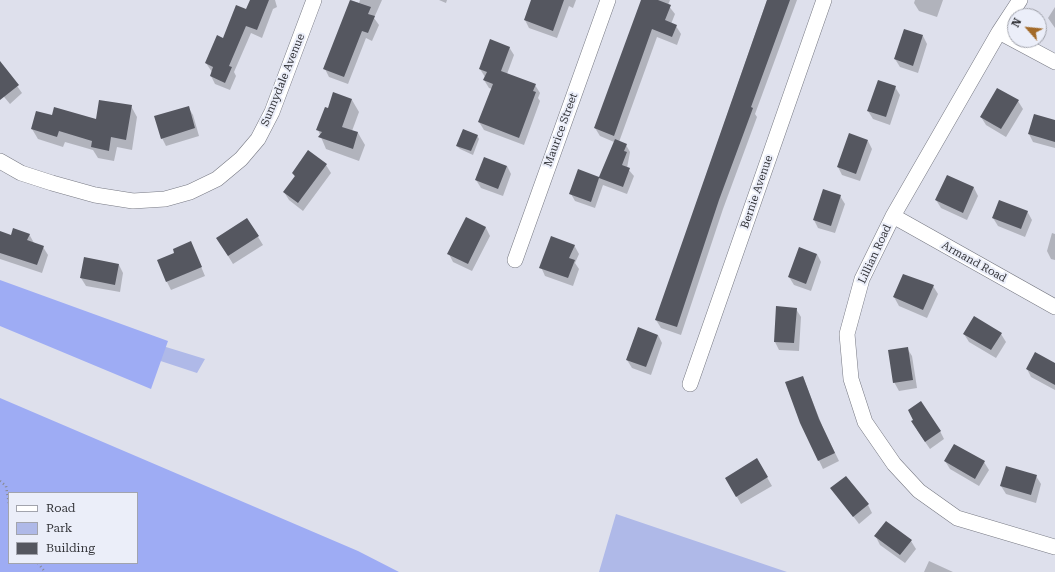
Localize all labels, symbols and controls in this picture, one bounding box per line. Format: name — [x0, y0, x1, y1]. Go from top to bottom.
north arrow — [1007, 8, 1047, 48]
text: N — [1009, 16, 1024, 30]
street label: Sunnydale Avenue — [258, 32, 308, 128]
street label: Maurice Street — [542, 91, 580, 169]
street label: Bernie Avenue — [738, 154, 776, 230]
street label: Lillian Road — [856, 222, 894, 286]
street label: Armand Road — [939, 239, 1009, 285]
legend — [8, 492, 138, 564]
text: Road — [46, 501, 75, 515]
text: Park — [46, 521, 72, 535]
text: Building — [46, 541, 95, 555]

